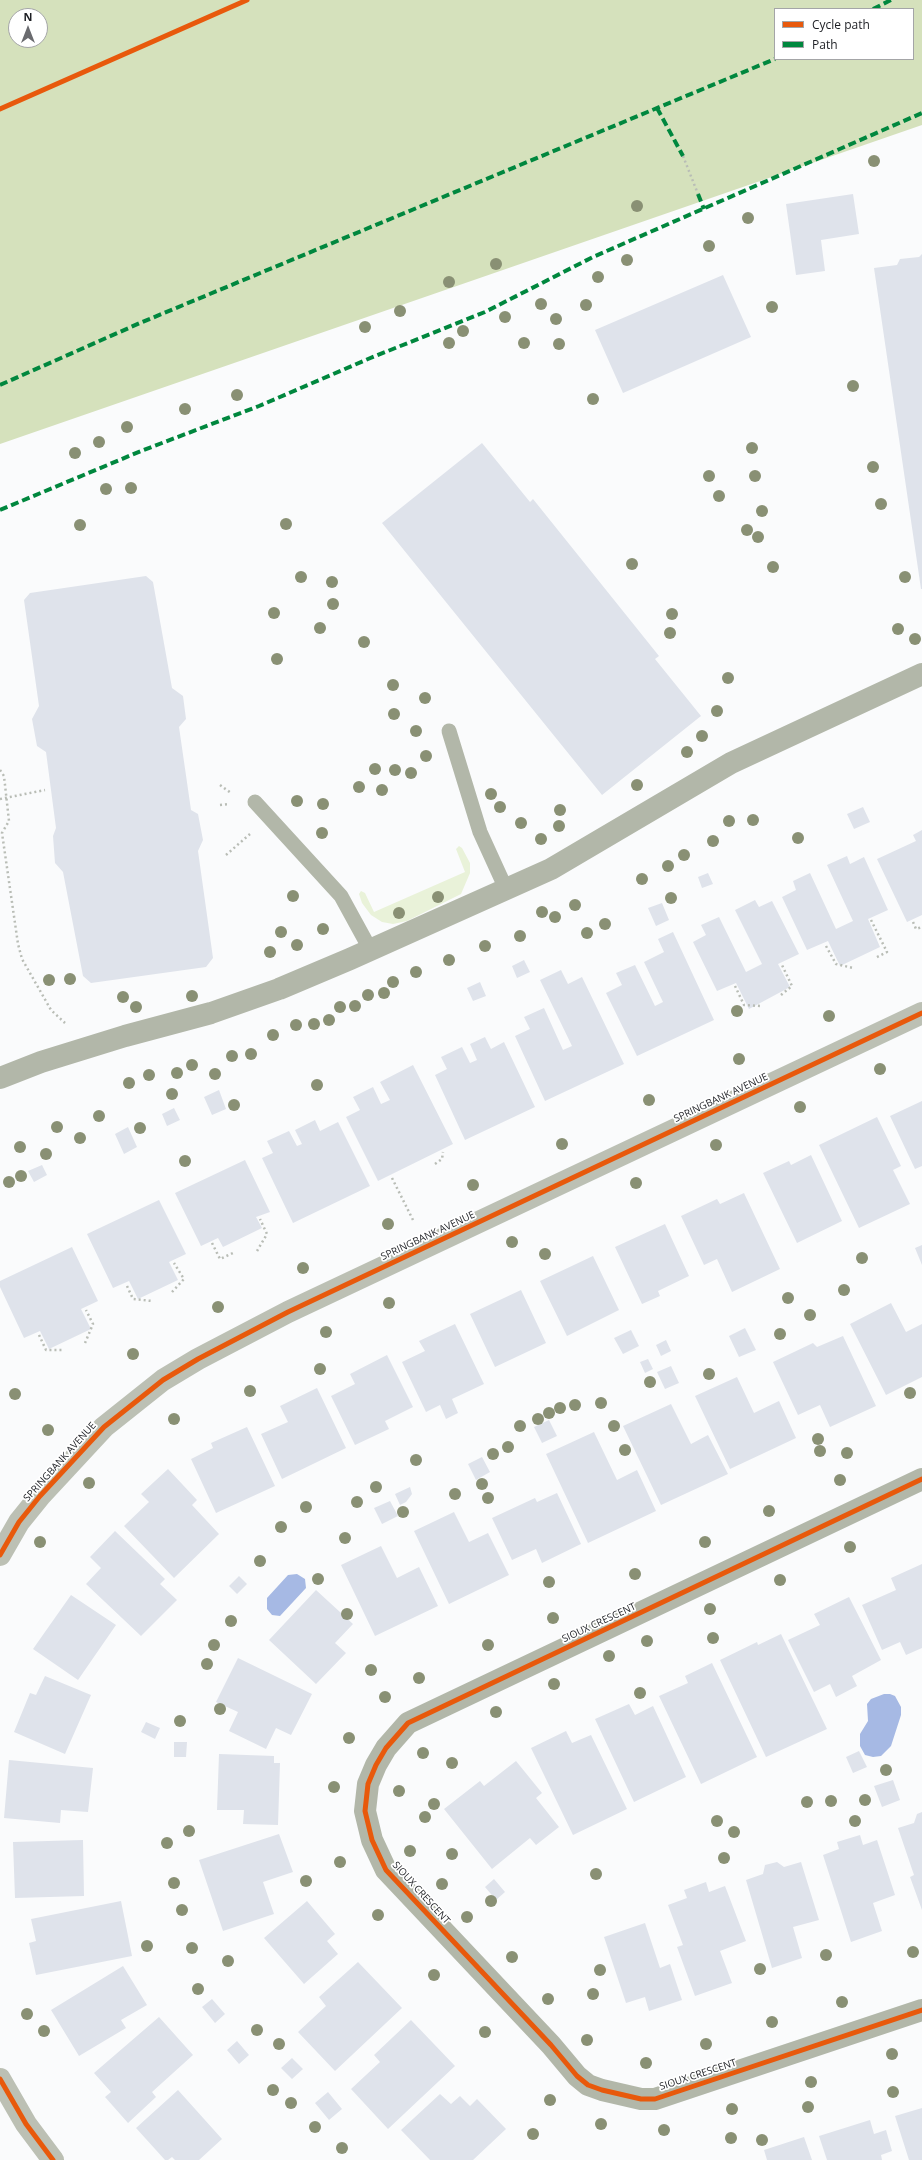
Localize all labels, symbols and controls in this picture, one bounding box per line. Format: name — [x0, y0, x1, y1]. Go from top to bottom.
north arrow — [8, 8, 48, 48]
legend — [774, 8, 914, 60]
text: N — [24, 9, 32, 24]
text: Cycle path — [812, 16, 870, 33]
text: Path — [812, 36, 838, 53]
street label: SPRINGBANK AVENUE — [672, 1071, 770, 1125]
street label: SPRINGBANK AVENUE — [379, 1209, 477, 1263]
street label: SPRINGBANK AVENUE — [21, 1420, 99, 1504]
street label: SIOUX CRESCENT — [560, 1601, 638, 1645]
street label: SIOUX CRESCENT — [390, 1859, 452, 1927]
street label: SIOUX CRESCENT — [658, 2057, 738, 2093]

